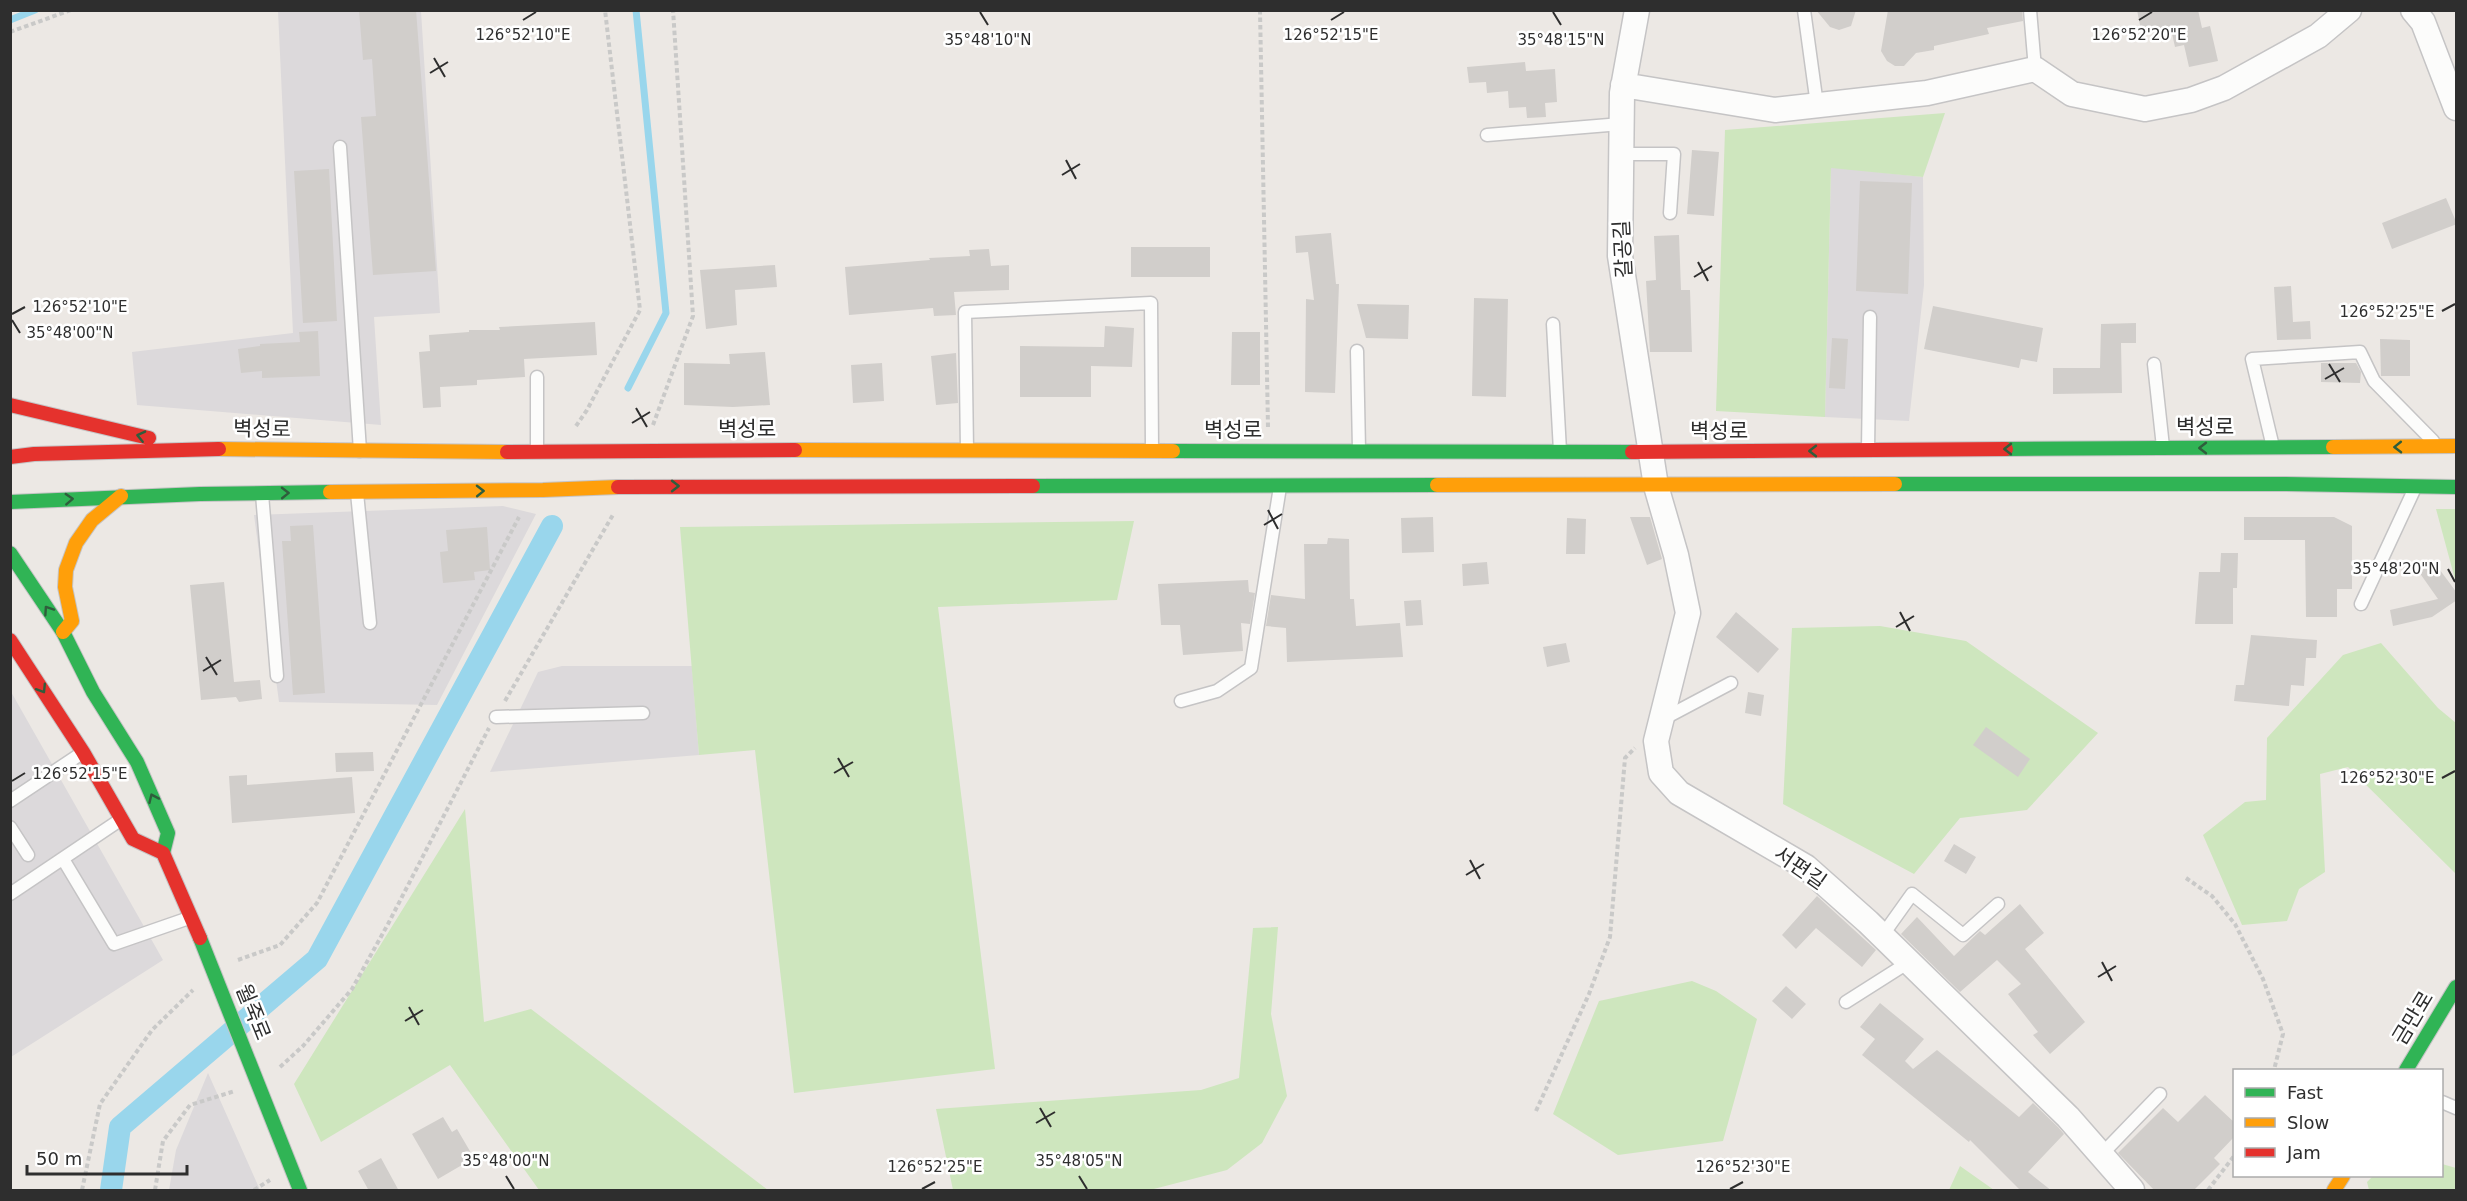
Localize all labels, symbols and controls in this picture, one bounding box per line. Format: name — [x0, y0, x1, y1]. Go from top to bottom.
text: 126°52'10"E — [476, 26, 570, 44]
text: 126°52'15"E — [1284, 26, 1378, 44]
text: 126°52'20"E — [2092, 26, 2186, 44]
text: 35°48'10"N — [944, 31, 1032, 49]
text: 35°48'15"N — [1517, 31, 1605, 49]
street label: 갈공길 — [1609, 219, 1637, 279]
text: 126°52'10"E — [33, 298, 127, 316]
text: 126°52'25"E — [2340, 303, 2434, 321]
text: 35°48'00"N — [26, 324, 114, 342]
street label: 벽성로 — [2176, 415, 2234, 439]
street label: 벽성로 — [233, 416, 291, 442]
street label: 벽성로 — [718, 417, 776, 441]
street label: 벽성로 — [1204, 418, 1262, 442]
street label: 벽성로 — [1690, 419, 1748, 443]
one-way arrow — [136, 430, 146, 443]
one-way arrow — [2394, 441, 2403, 453]
one-way arrow — [2199, 442, 2208, 454]
one-way arrow — [2004, 443, 2013, 456]
one-way arrow — [1809, 445, 1818, 457]
one-way arrow — [670, 480, 679, 492]
one-way arrow — [475, 485, 484, 497]
one-way arrow — [280, 487, 289, 499]
one-way arrow — [64, 493, 73, 506]
text: 35°48'20"N — [2352, 560, 2440, 578]
one-way arrow — [44, 605, 55, 616]
one-way arrow — [34, 683, 46, 693]
text: 126°52'15"E — [33, 765, 127, 783]
text: 126°52'30"E — [2340, 769, 2434, 787]
one-way arrow — [148, 794, 160, 805]
street label: 서편길 — [1769, 842, 1831, 894]
street label: 월죽로 — [231, 981, 275, 1043]
street label: 금만로 — [2388, 987, 2438, 1049]
legend — [2233, 1069, 2443, 1177]
text: Fast — [2287, 1082, 2323, 1103]
text: Slow — [2287, 1112, 2329, 1133]
scale bar — [27, 1138, 188, 1176]
text: Jam — [2286, 1142, 2321, 1163]
text: 50 m — [36, 1148, 82, 1169]
text: 35°48'00"N — [462, 1152, 550, 1170]
text: 35°48'05"N — [1035, 1152, 1123, 1170]
text: 126°52'25"E — [888, 1158, 982, 1176]
text: 126°52'30"E — [1696, 1158, 1790, 1176]

